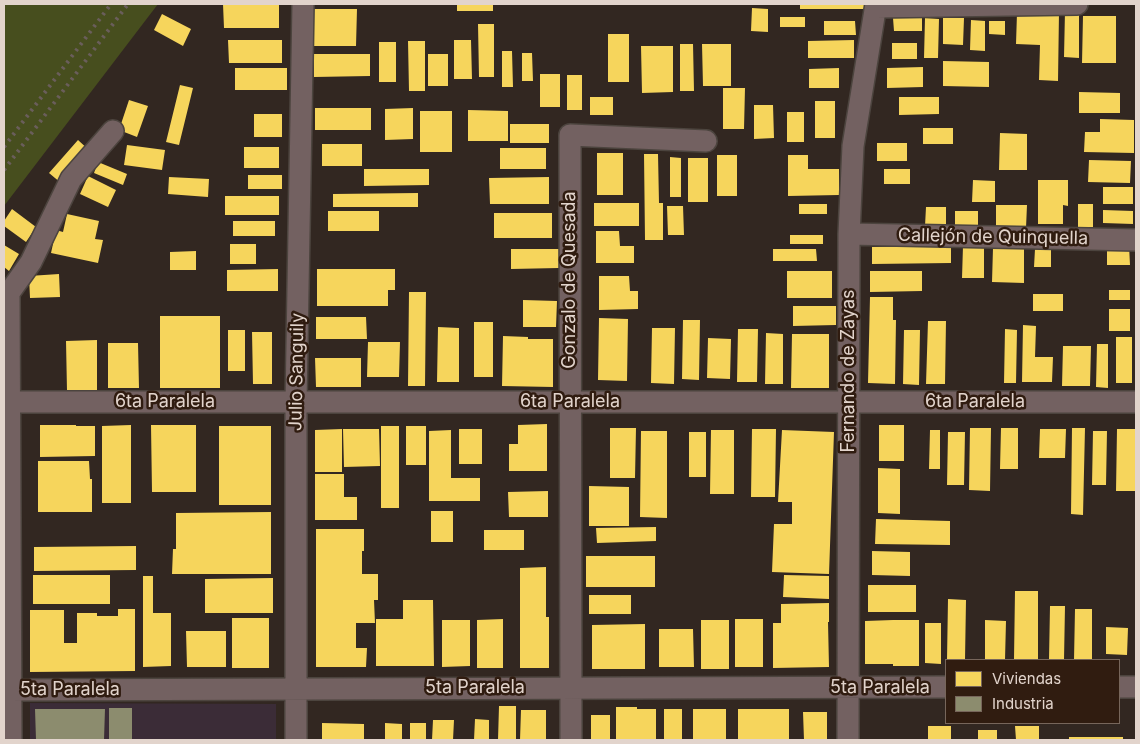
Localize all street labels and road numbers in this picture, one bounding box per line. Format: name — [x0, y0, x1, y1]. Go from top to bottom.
street label: Gonzalo de Quesada — [559, 191, 581, 369]
street label: Callejón de Quinquella — [898, 225, 1088, 249]
street label: Fernando de Zayas — [838, 289, 860, 453]
street label: Julio Sanguily — [285, 313, 309, 431]
street label: 6ta Paralela — [115, 391, 215, 413]
street label: 6ta Paralela — [520, 391, 620, 413]
street label: 6ta Paralela — [925, 391, 1025, 413]
street label: 5ta Paralela — [425, 677, 525, 699]
street label: 5ta Paralela — [830, 677, 930, 699]
street label: 5ta Paralela — [20, 679, 120, 701]

